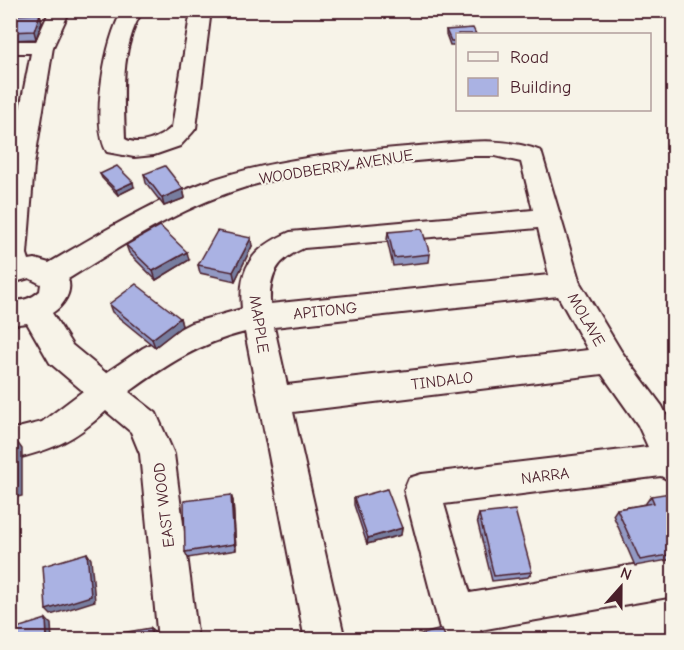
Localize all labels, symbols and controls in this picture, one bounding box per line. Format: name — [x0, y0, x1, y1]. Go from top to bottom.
legend — [456, 33, 651, 111]
text: Road — [510, 47, 549, 68]
text: Building — [510, 77, 572, 98]
street label: WOODBERRY AVENUE — [258, 146, 415, 188]
street label: MOLAVE — [564, 290, 609, 350]
street label: MAPPLE — [246, 294, 273, 355]
street label: APITONG — [292, 299, 358, 323]
street label: TINDALO — [410, 368, 474, 394]
street label: EAST WOOD — [150, 461, 178, 548]
street label: NARRA — [520, 464, 570, 488]
north arrow — [591, 557, 651, 617]
text: N — [618, 564, 634, 584]

